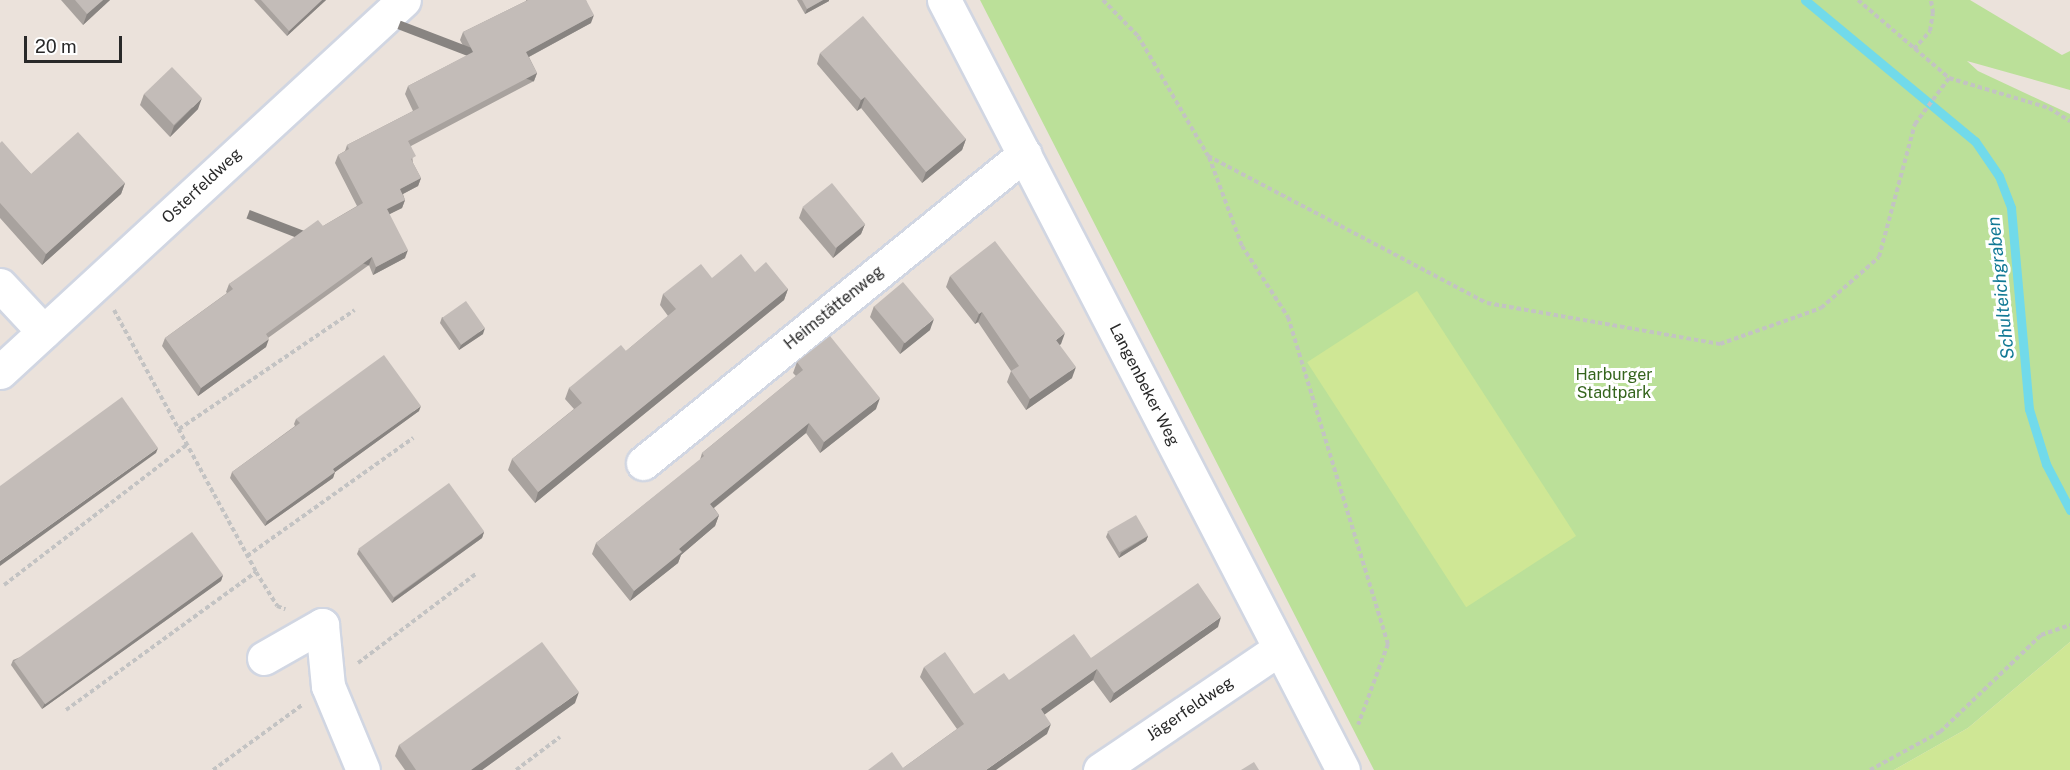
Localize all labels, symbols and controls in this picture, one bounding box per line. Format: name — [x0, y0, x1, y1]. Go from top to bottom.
scale bar — [27, 24, 124, 62]
text: 20 m — [35, 36, 77, 57]
street label: Osterfeldweg — [158, 144, 246, 228]
water label: Schulteichgraben — [1983, 216, 2019, 360]
street label: Heimstättenweg — [780, 262, 888, 354]
street label: Langenbeker Weg — [1105, 321, 1183, 449]
park label: Harburger Stadtpark — [1575, 365, 1653, 403]
street label: Jägerfeldweg — [1143, 673, 1237, 745]

